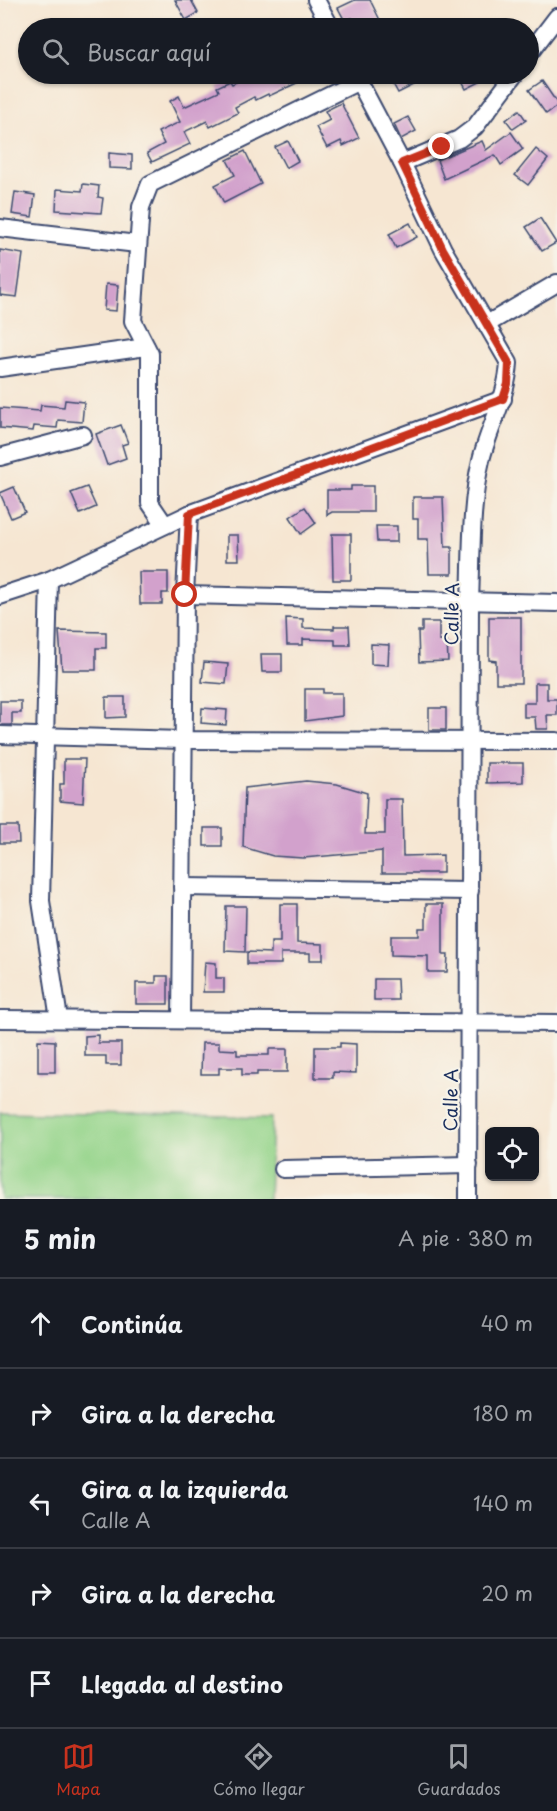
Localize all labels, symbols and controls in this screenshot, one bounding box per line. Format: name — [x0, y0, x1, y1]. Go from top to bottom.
search box — [18, 18, 539, 84]
icon: search — [39, 35, 72, 68]
text: Buscar aquí — [87, 35, 211, 68]
route end — [428, 133, 454, 159]
route start — [171, 581, 197, 607]
street label: Calle A — [437, 582, 465, 646]
street label: Calle A — [436, 1068, 464, 1132]
map controls — [485, 1127, 539, 1181]
button: locate — [485, 1127, 539, 1181]
text: 5 min — [24, 1219, 96, 1258]
text: A pie · 380 m — [398, 1223, 533, 1253]
icon: ahead — [24, 1307, 57, 1340]
text: Continúa — [81, 1307, 183, 1340]
text: 40 m — [481, 1308, 533, 1338]
icon: right — [24, 1397, 57, 1430]
text: Gira a la derecha — [81, 1397, 275, 1430]
text: 180 m — [473, 1398, 533, 1428]
text: Gira a la izquierda — [81, 1472, 288, 1505]
icon: left — [24, 1487, 57, 1520]
text: 140 m — [473, 1488, 533, 1518]
text: Calle A — [81, 1505, 151, 1535]
icon: right — [24, 1577, 57, 1610]
text: Gira a la derecha — [81, 1577, 275, 1610]
text: 20 m — [481, 1578, 533, 1608]
icon: arrive — [24, 1667, 57, 1700]
text: Llegada al destino — [81, 1667, 283, 1700]
tab: Mapa — [56, 1740, 100, 1800]
tab: Cómo llegar — [213, 1740, 305, 1800]
tab: Guardados — [417, 1740, 501, 1800]

